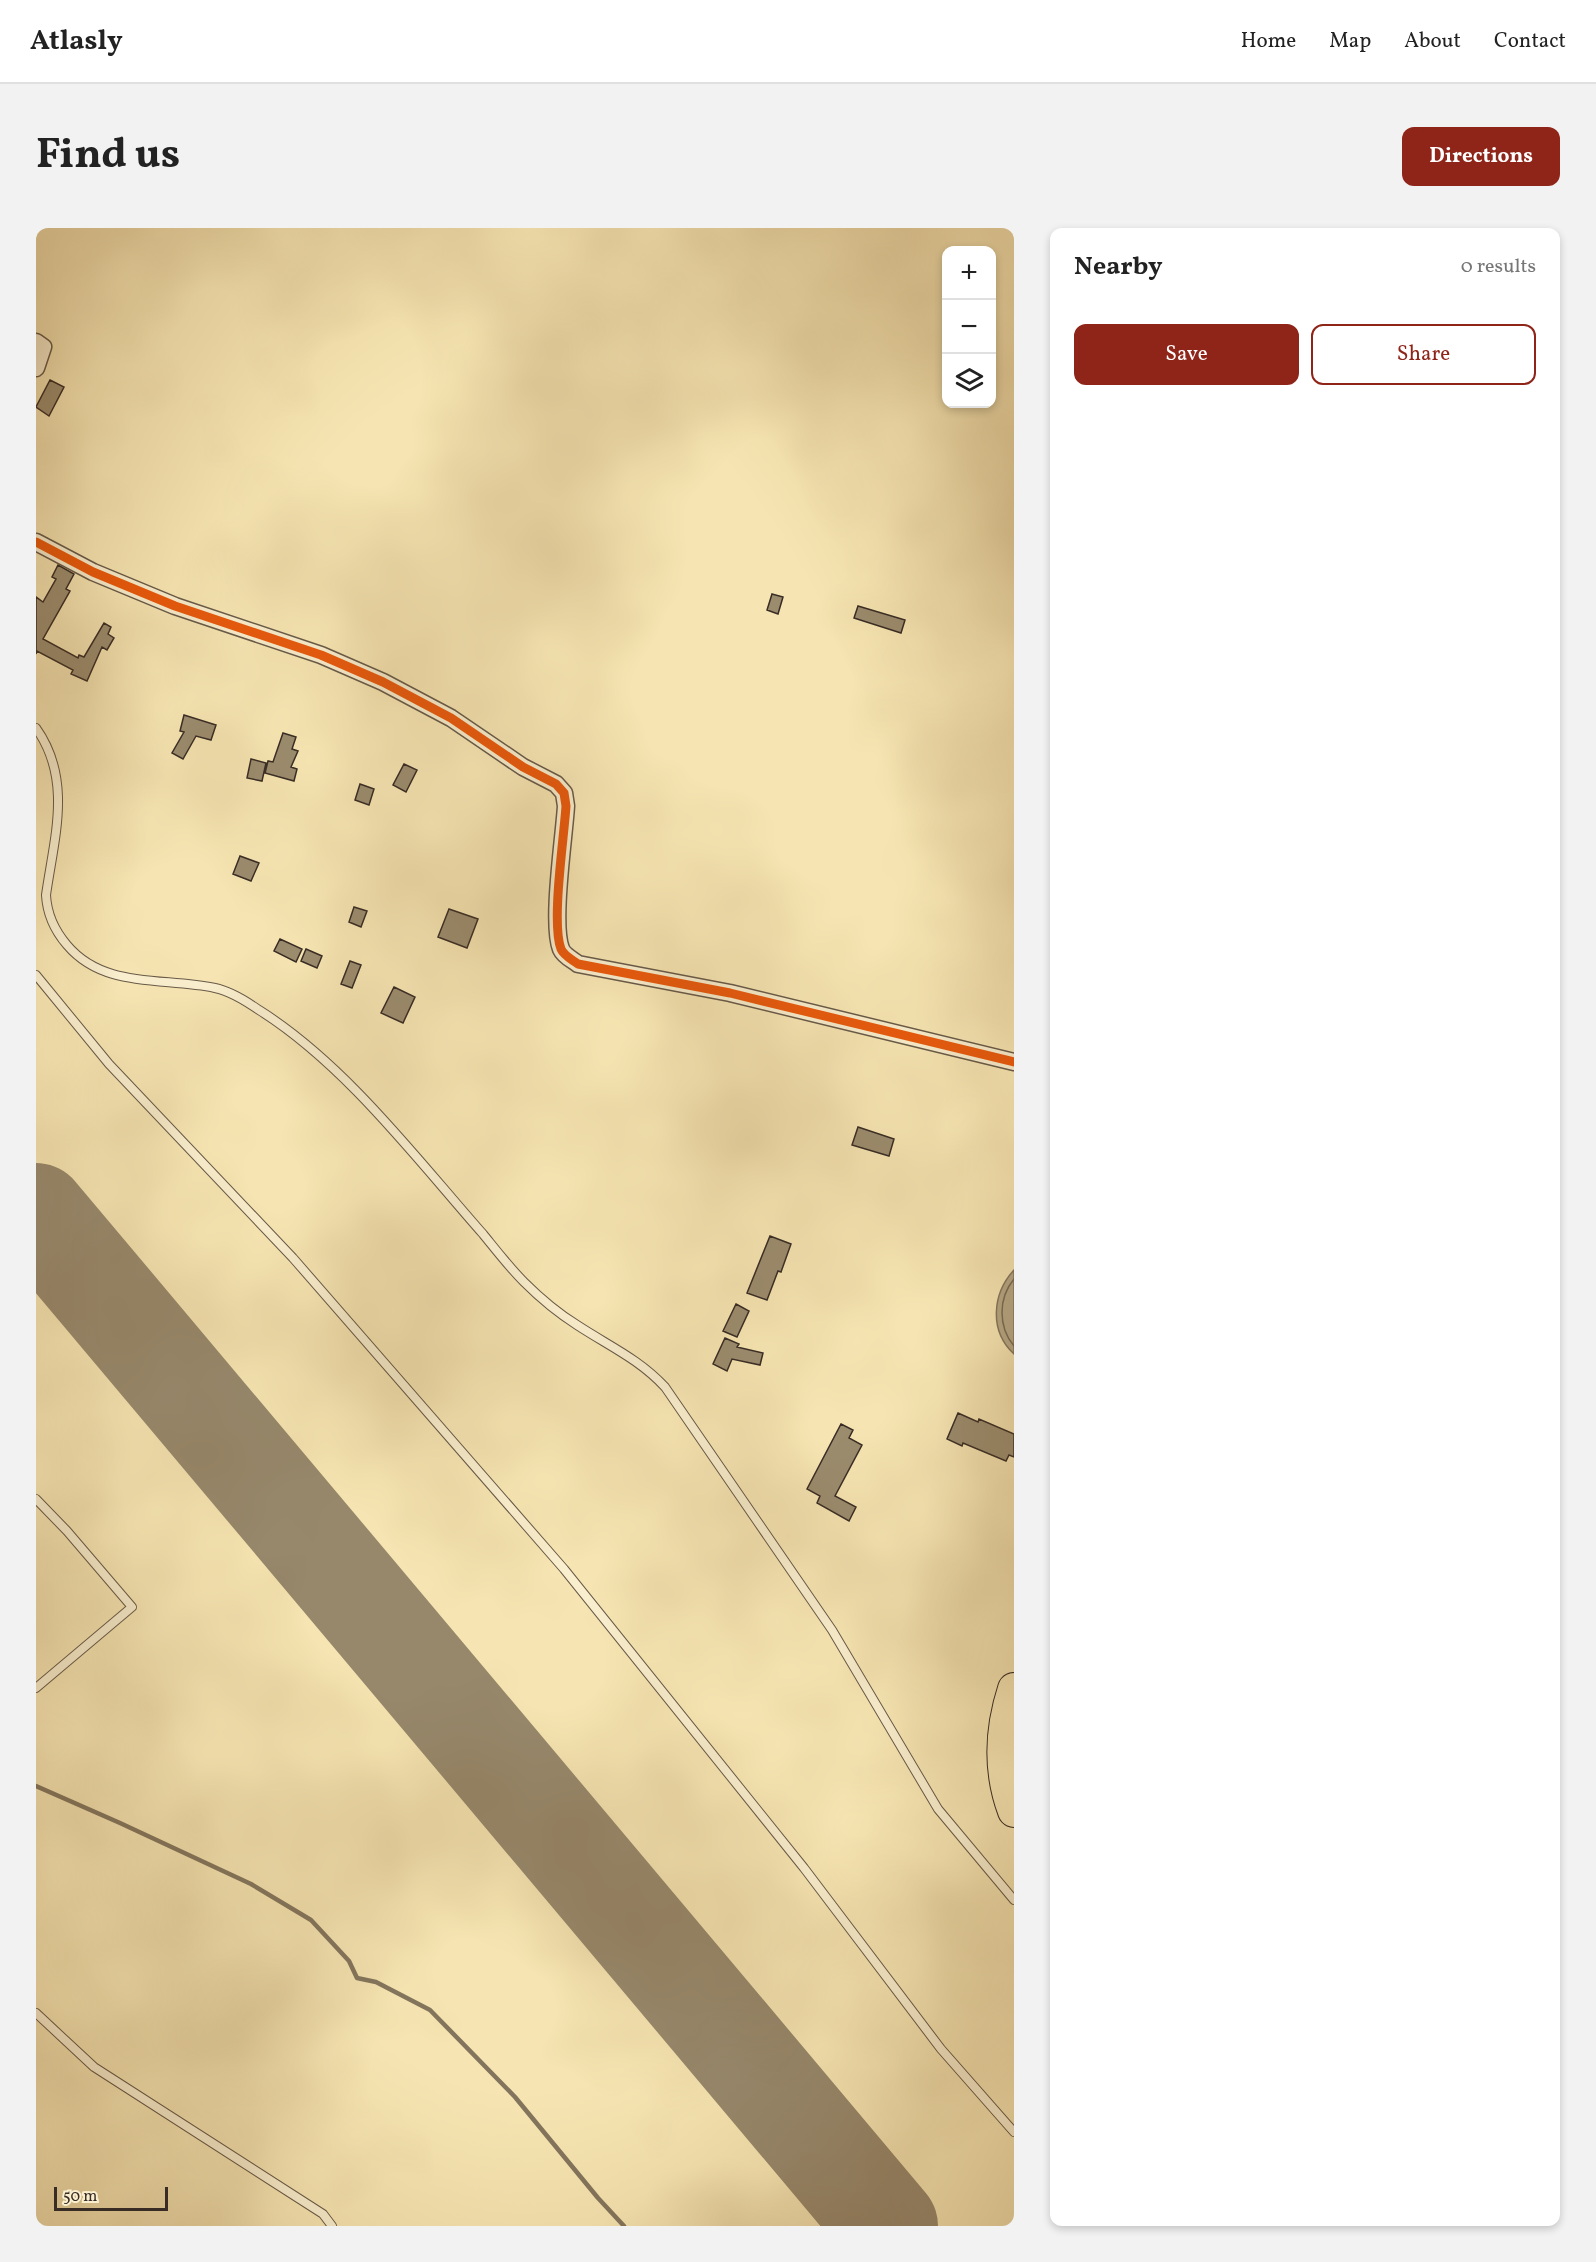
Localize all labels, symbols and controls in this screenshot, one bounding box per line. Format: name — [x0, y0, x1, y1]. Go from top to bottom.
text: Atlasly — [30, 22, 123, 61]
text: Home — [1241, 27, 1296, 56]
text: Map — [1329, 27, 1371, 56]
text: About — [1404, 27, 1461, 56]
text: Contact — [1494, 27, 1566, 56]
text: Find us — [36, 127, 180, 186]
button: Directions — [1402, 127, 1560, 186]
map controls — [942, 246, 996, 408]
button: + — [942, 246, 996, 300]
text: Nearby — [1074, 249, 1163, 285]
text: 0 results — [1461, 253, 1536, 281]
button: − — [942, 300, 996, 354]
button: Save — [1074, 324, 1299, 385]
button: Share — [1311, 324, 1536, 385]
button: layers — [942, 354, 996, 408]
scale bar — [54, 2184, 168, 2212]
text: 50 m — [63, 2186, 97, 2208]

